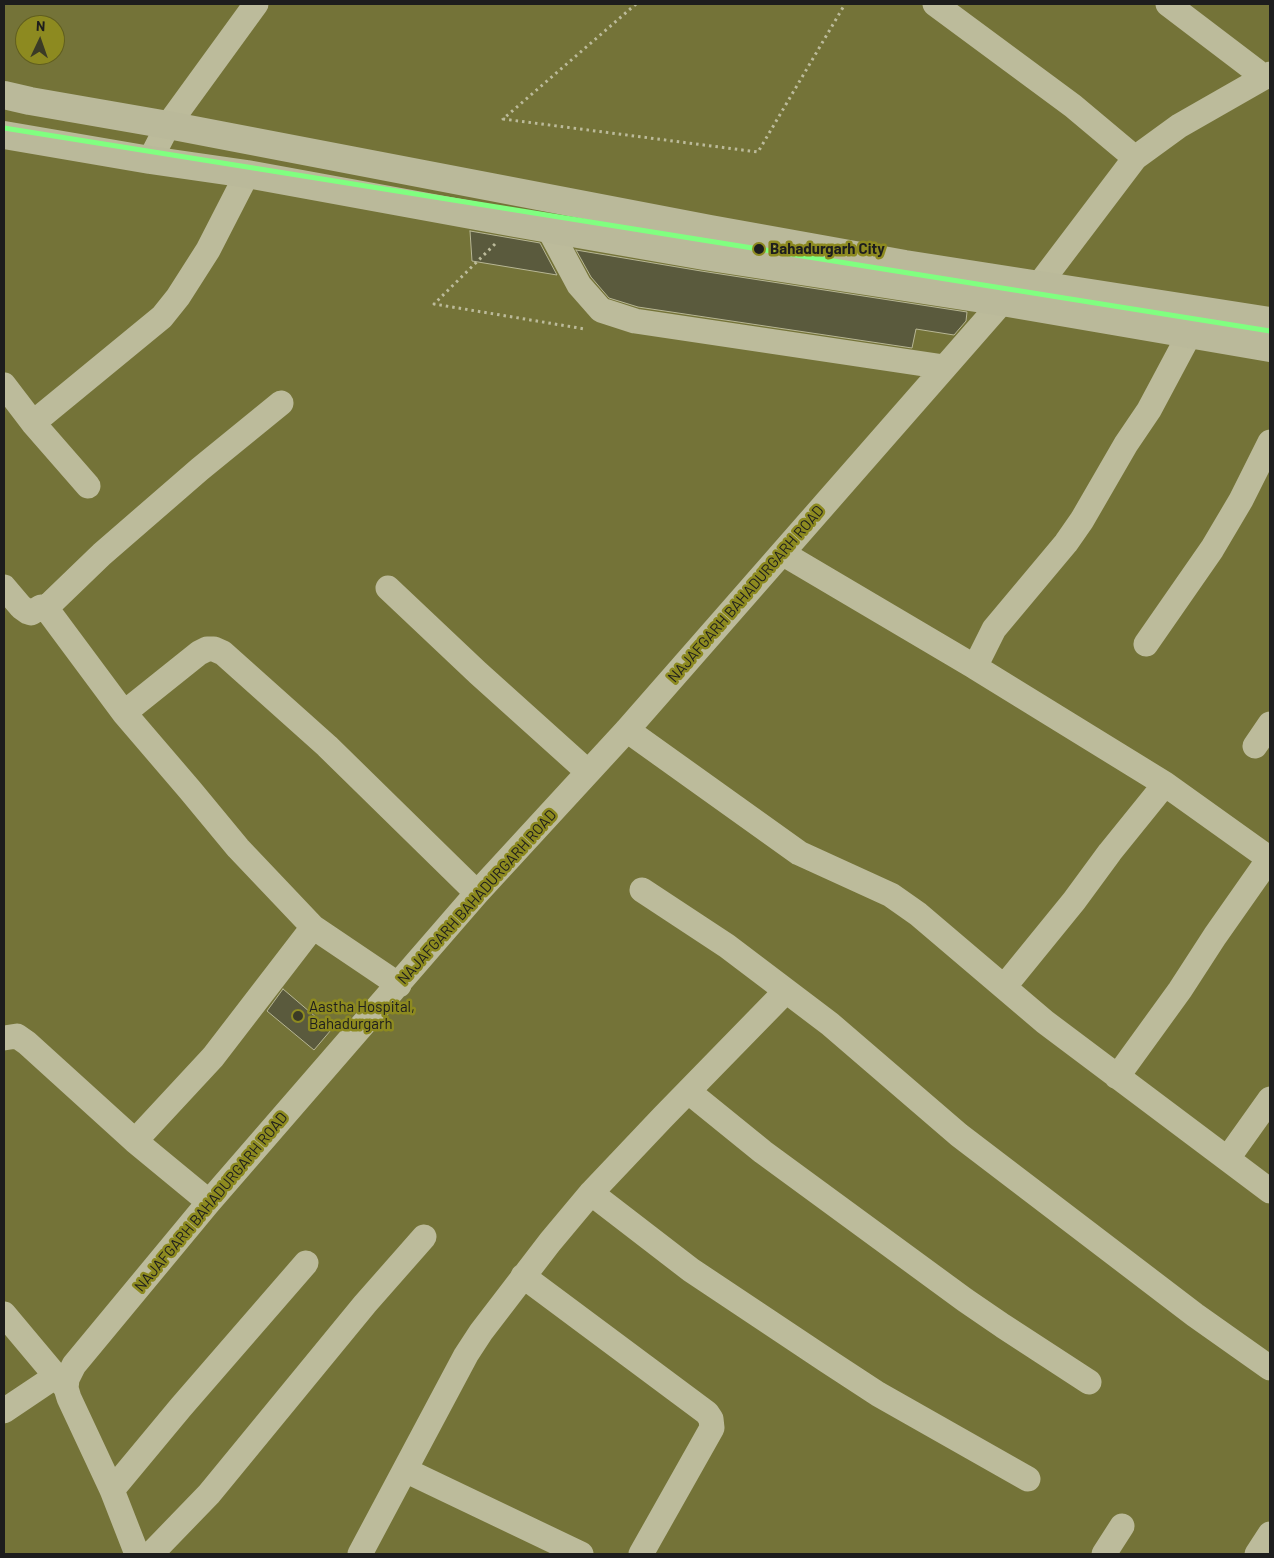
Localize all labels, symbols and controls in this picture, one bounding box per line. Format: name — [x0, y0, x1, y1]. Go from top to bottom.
north arrow — [15, 15, 65, 65]
text: N — [36, 17, 46, 34]
place label: Bahadurgarh City — [770, 240, 885, 258]
marker: Bahadurgarh City — [752, 242, 766, 256]
street label: NAJAFGARH BAHADURGARH ROAD — [664, 502, 828, 686]
street label: NAJAFGARH BAHADURGARH ROAD — [394, 806, 560, 988]
place label: Aastha Hospital, Bahadurgarh — [309, 998, 415, 1033]
marker: Aastha Hospital, Bahadurgarh — [291, 1009, 305, 1023]
street label: NAJAFGARH BAHADURGARH ROAD — [131, 1109, 291, 1295]

